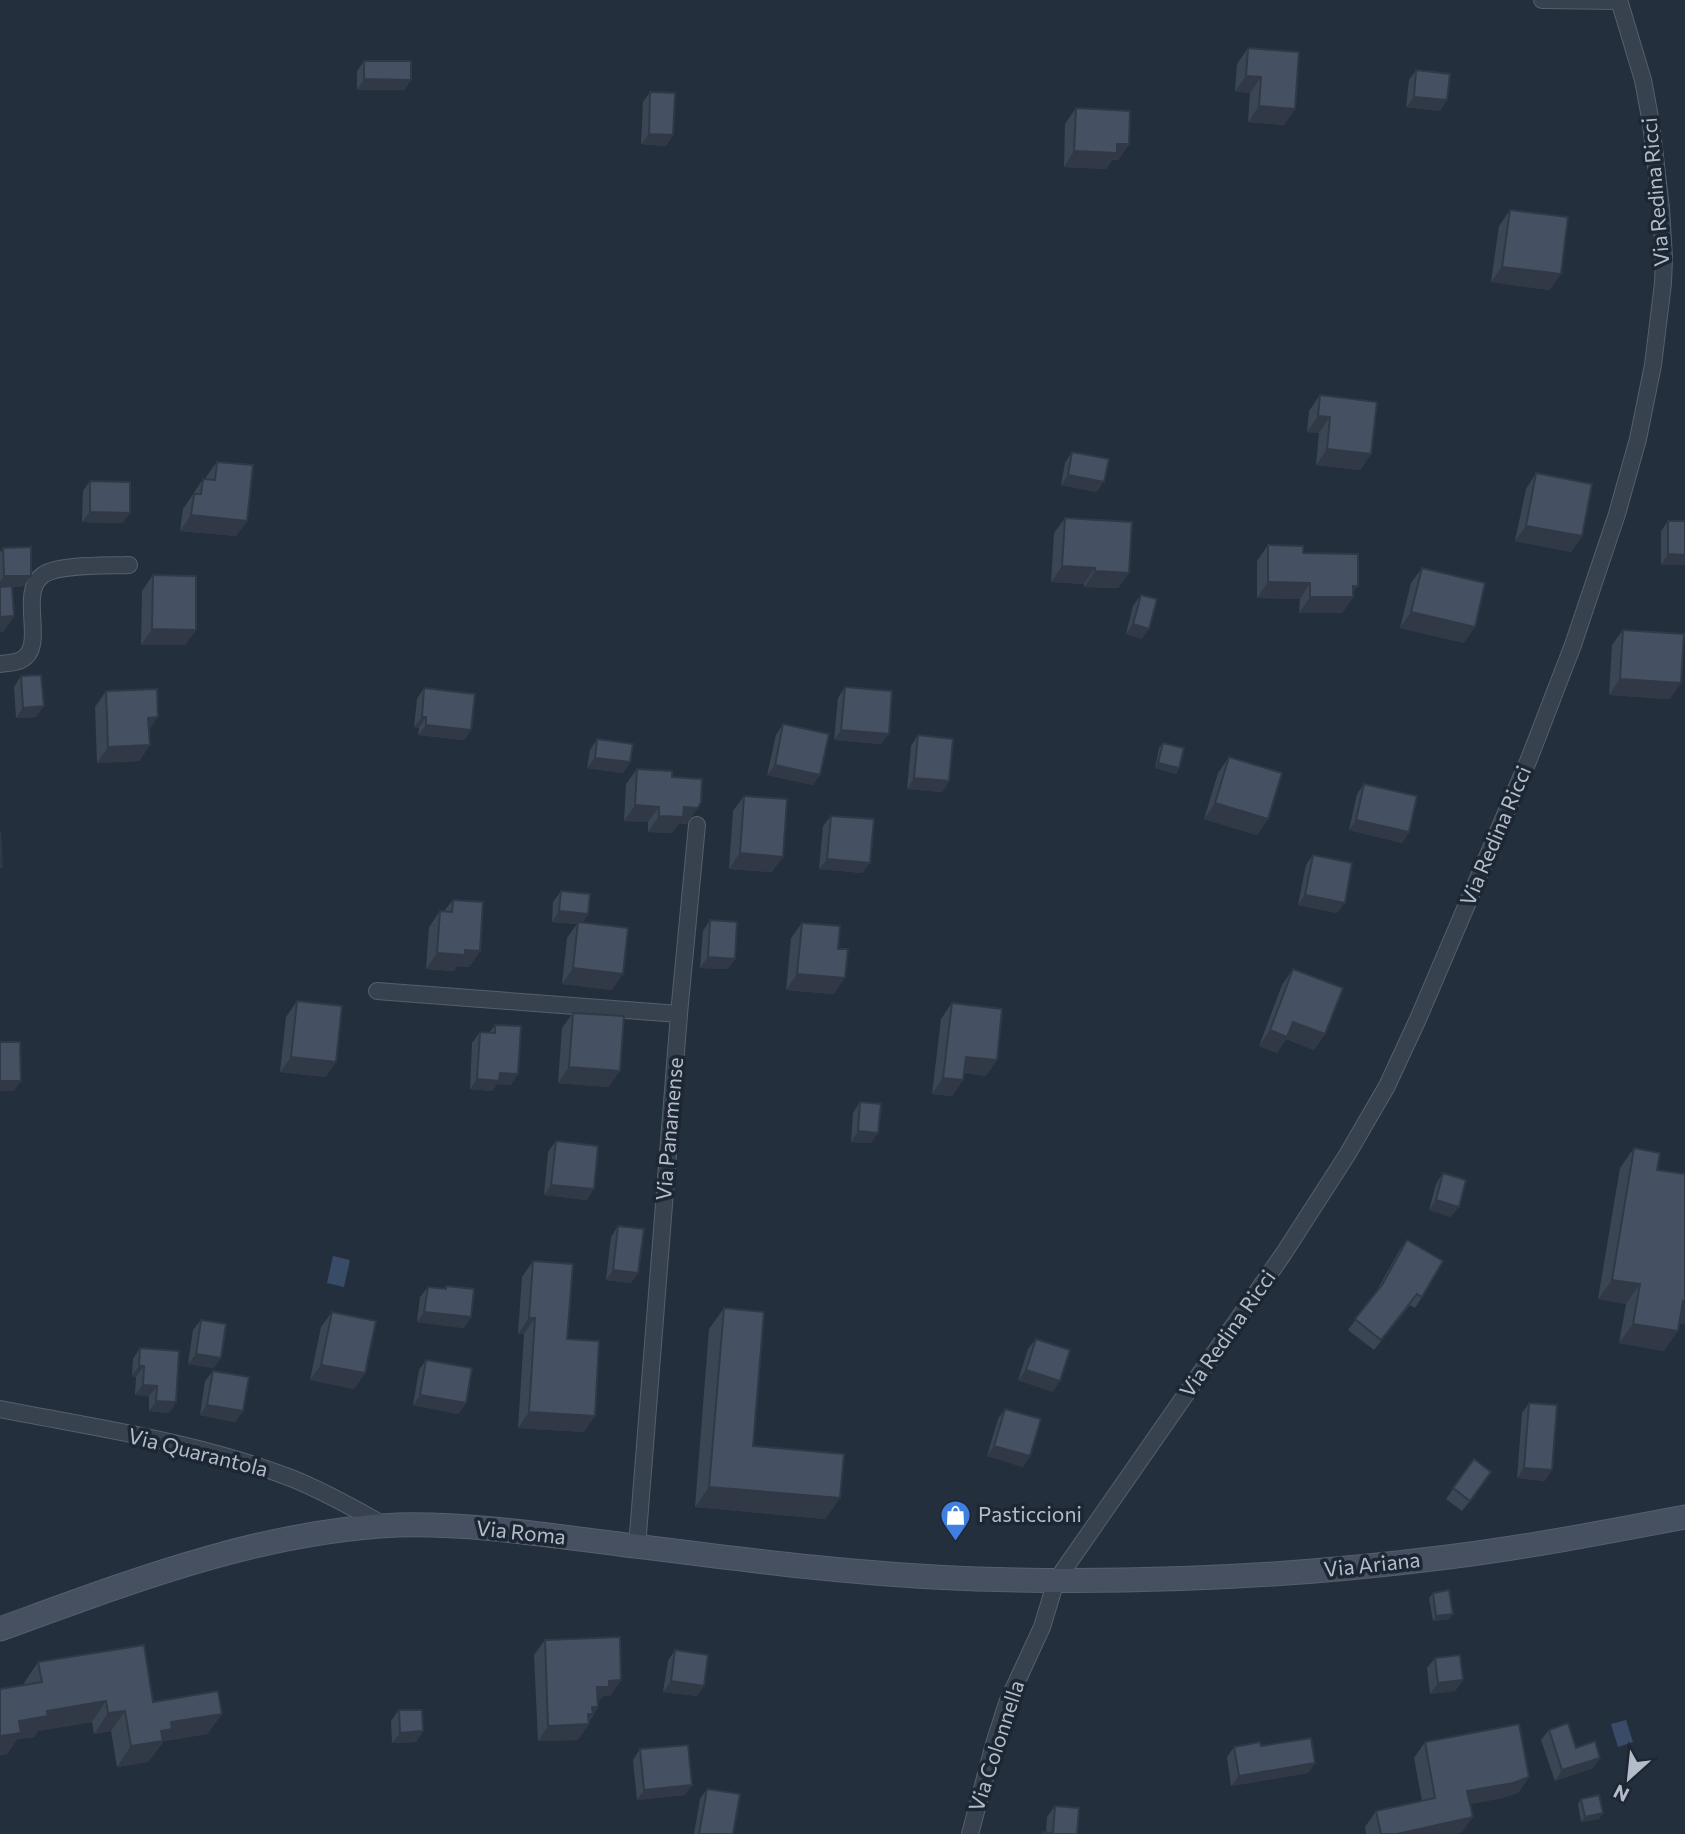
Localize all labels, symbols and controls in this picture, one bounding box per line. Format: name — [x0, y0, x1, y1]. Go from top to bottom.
street label: Via Redina Ricci — [1636, 117, 1673, 268]
street label: Via Redina Ricci — [1454, 762, 1535, 909]
street label: Via Panamense — [650, 1056, 687, 1202]
street label: Via Redina Ricci — [1174, 1265, 1280, 1402]
street label: Via Quarantola — [126, 1422, 271, 1481]
shop icon: Pasticcioni — [938, 1498, 972, 1542]
place label: Pasticcioni — [978, 1501, 1082, 1526]
street label: Via Roma — [475, 1514, 567, 1549]
street label: Via Ariana — [1322, 1546, 1421, 1581]
street label: Via Colonnella — [963, 1677, 1029, 1814]
north arrow — [1594, 1743, 1664, 1813]
text: N — [1609, 1780, 1633, 1807]

